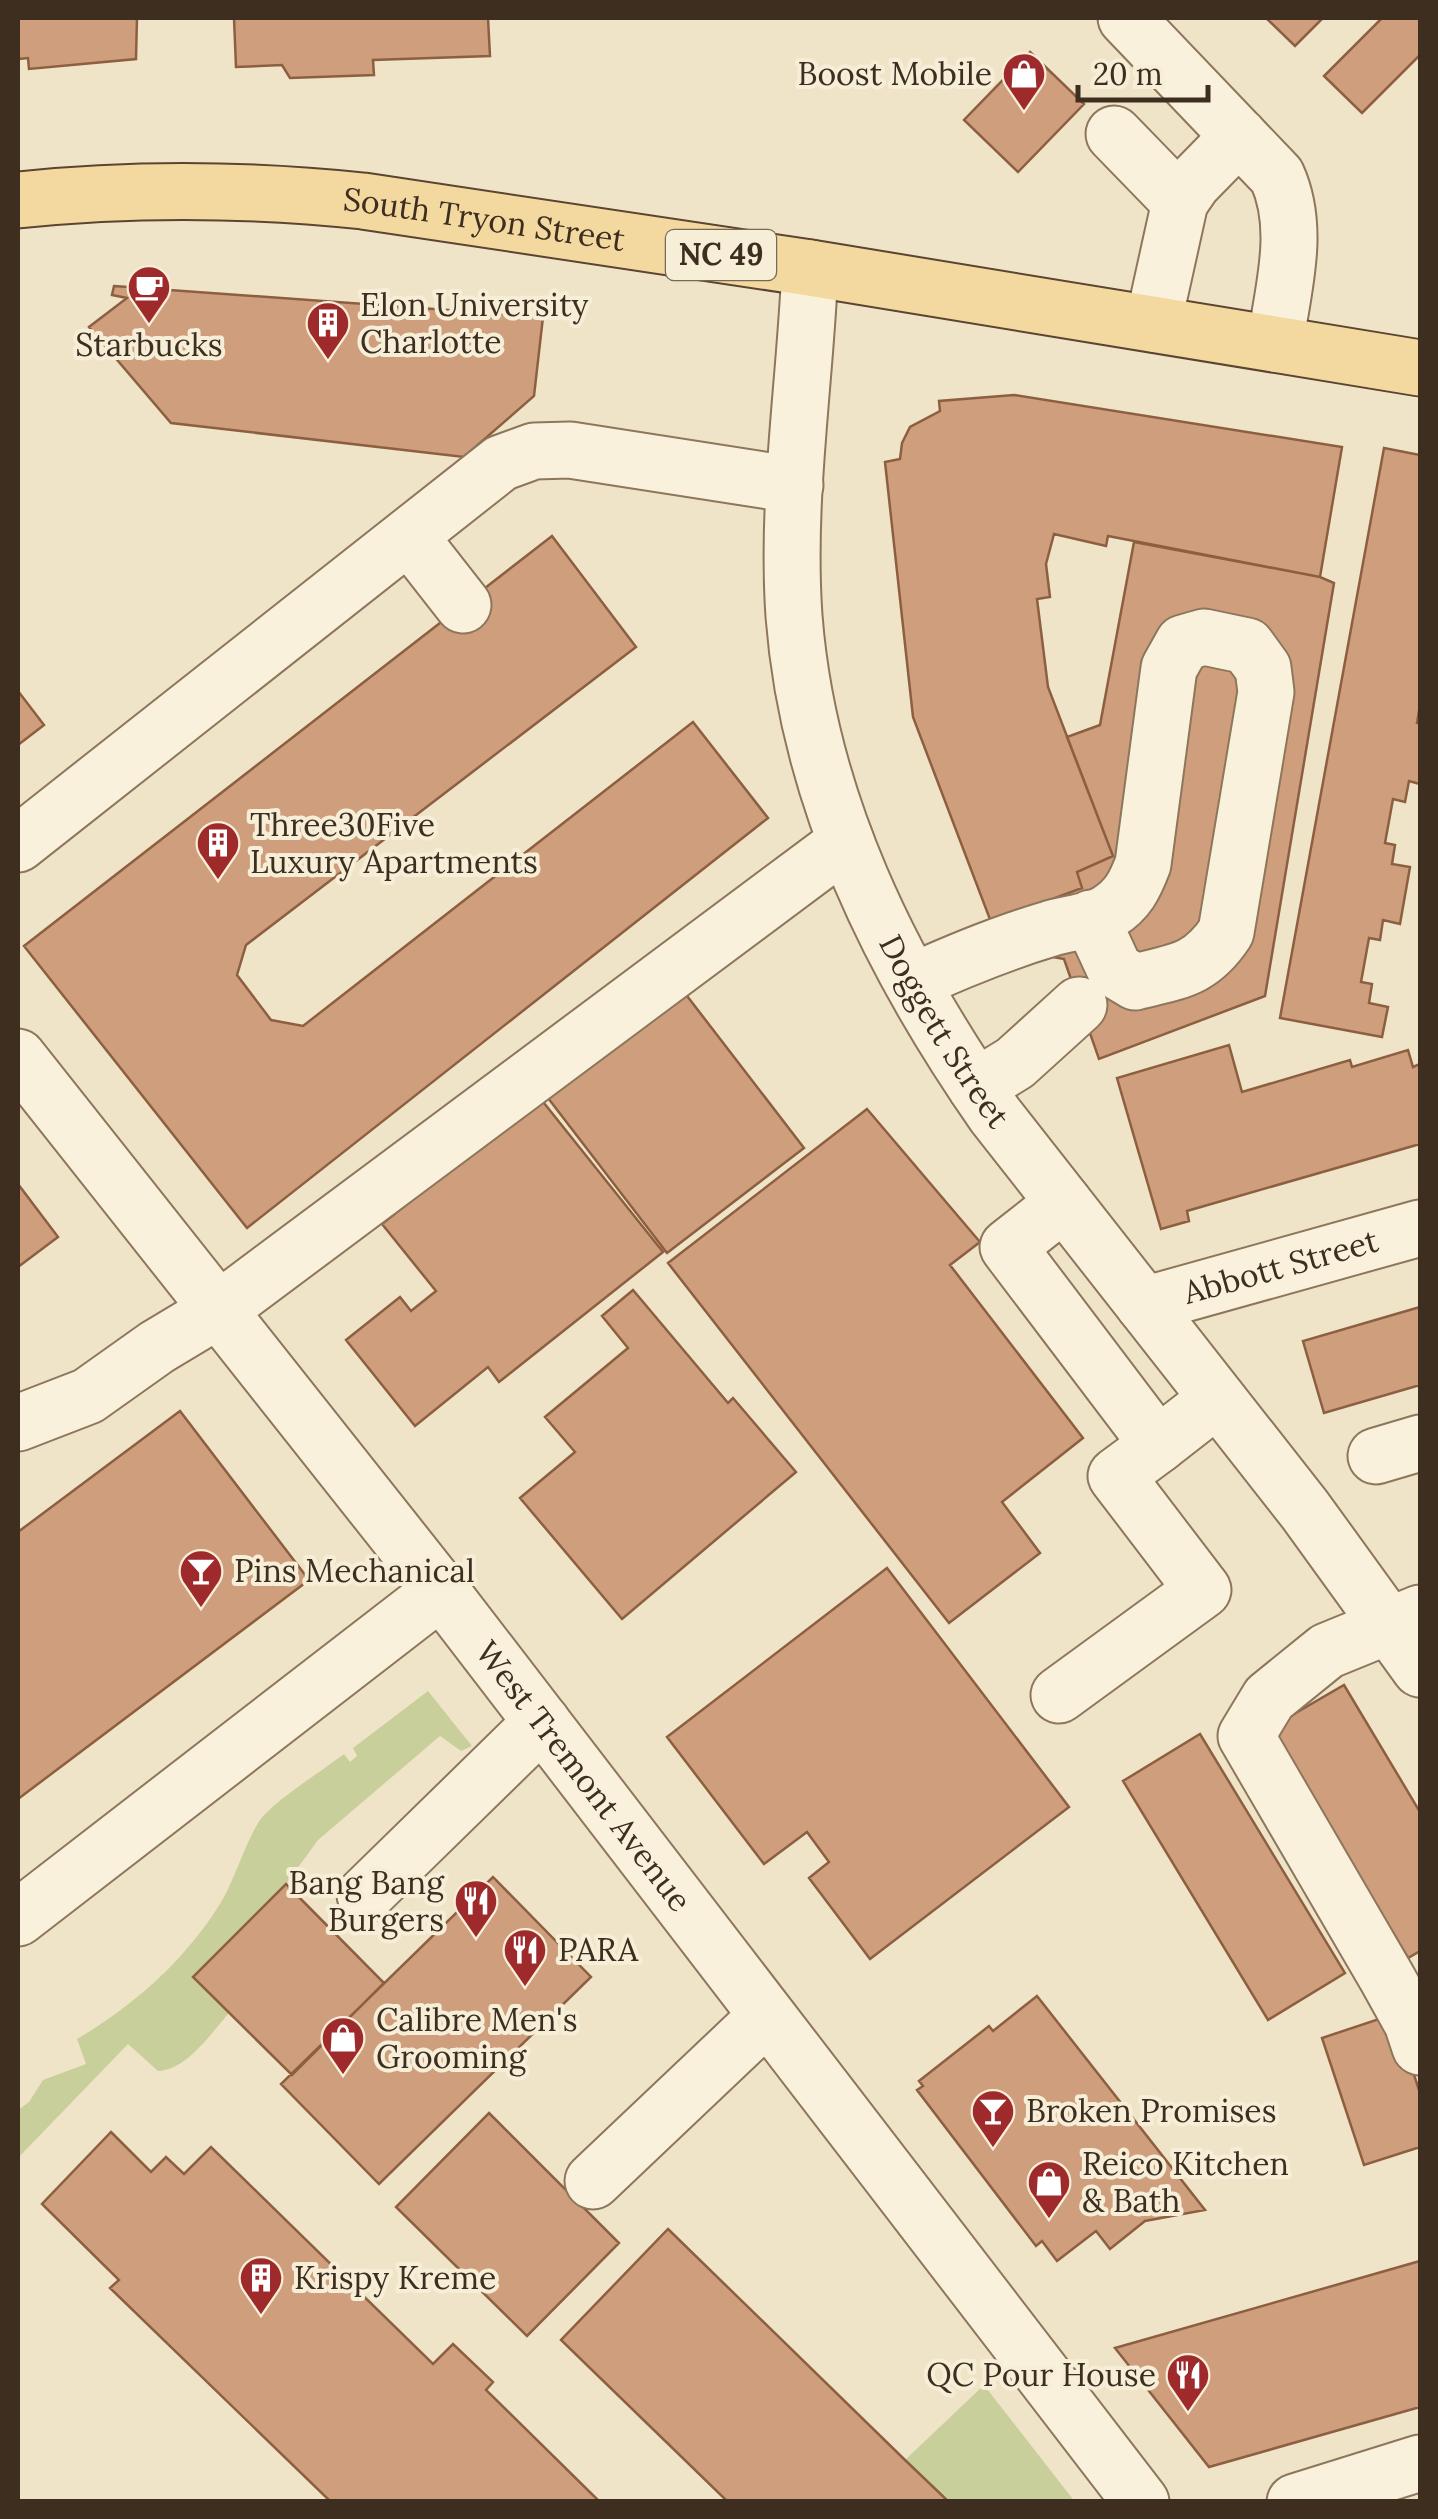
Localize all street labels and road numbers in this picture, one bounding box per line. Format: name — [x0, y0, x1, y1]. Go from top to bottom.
street label: South Tryon Street — [341, 178, 628, 260]
road number: NC 49 — [666, 230, 776, 280]
street label: Doggett Street — [870, 928, 1019, 1137]
street label: Abbott Street — [1178, 1220, 1383, 1313]
street label: West Tremont Avenue — [467, 1632, 701, 1920]

